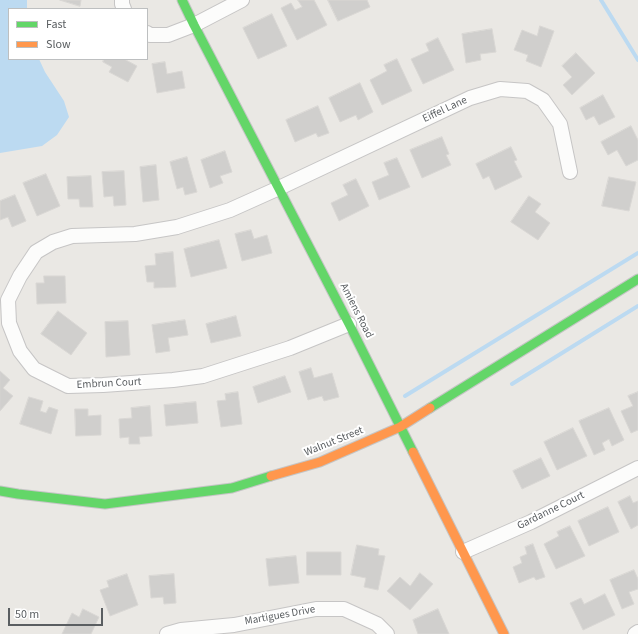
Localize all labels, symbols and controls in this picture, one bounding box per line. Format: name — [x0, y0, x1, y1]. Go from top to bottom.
legend — [8, 8, 148, 60]
text: Fast — [46, 16, 66, 33]
text: Slow — [46, 36, 71, 53]
street label: Eiffel Lane — [421, 94, 469, 126]
street label: Amiens Road — [337, 281, 375, 341]
street label: Embrun Court — [76, 376, 142, 392]
street label: Walnut Street — [303, 424, 365, 460]
street label: Gardanne Court — [515, 489, 587, 533]
scale bar — [10, 600, 105, 626]
street label: Martigues Drive — [244, 603, 316, 629]
text: 50 m — [15, 606, 39, 623]

